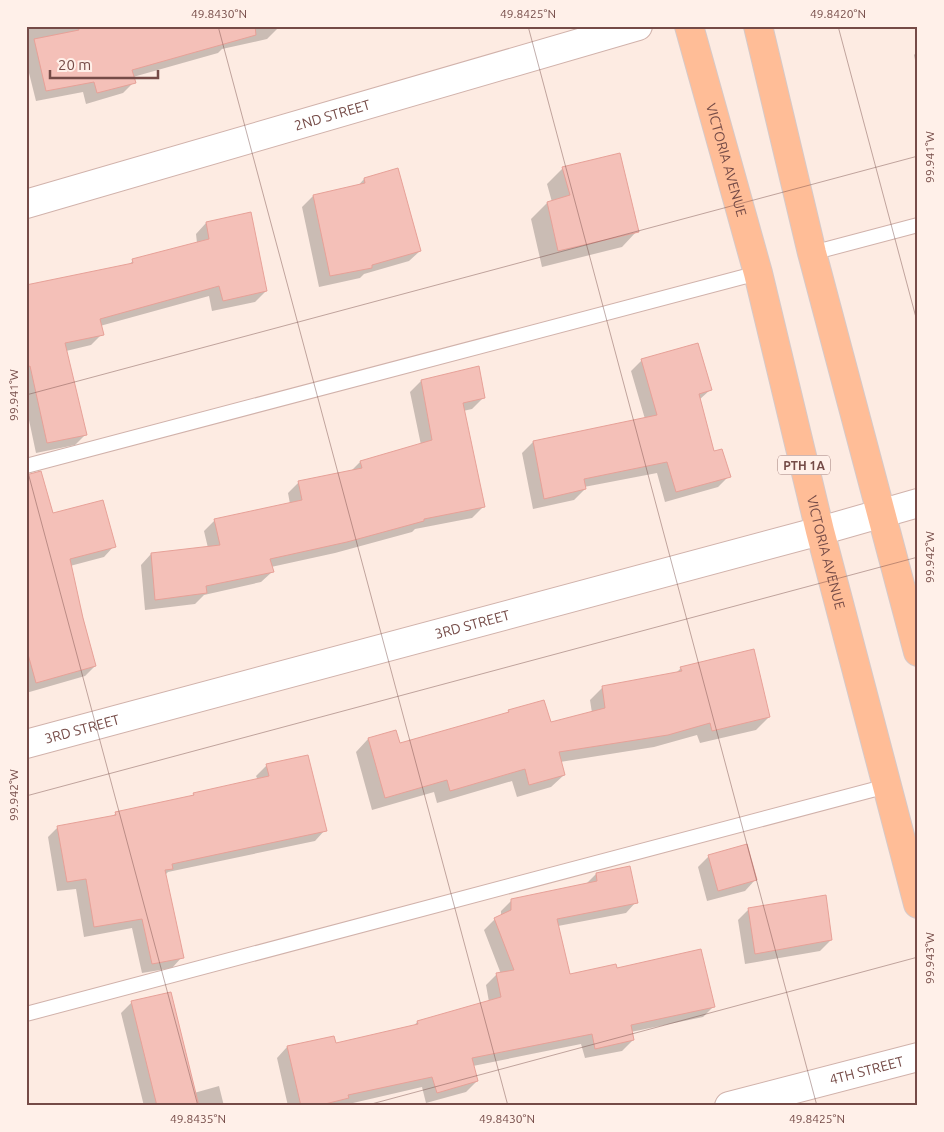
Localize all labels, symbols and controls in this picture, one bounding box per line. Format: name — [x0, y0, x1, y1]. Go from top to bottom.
text: 49.8430°N — [191, 7, 247, 20]
text: 49.8425°N — [500, 7, 556, 20]
text: 49.8420°N — [810, 7, 866, 20]
scale bar — [50, 48, 158, 80]
text: 20 m — [58, 56, 91, 73]
street label: 2ND STREET — [292, 96, 372, 134]
street label: VICTORIA AVENUE — [703, 101, 750, 218]
text: 99.941°W — [923, 131, 936, 183]
text: 99.941°W — [7, 369, 20, 421]
road number: PTH 1A — [778, 456, 830, 474]
street label: VICTORIA AVENUE — [804, 494, 848, 611]
text: 99.942°W — [923, 531, 936, 583]
street label: 3RD STREET — [433, 607, 512, 642]
street label: 3RD STREET — [43, 711, 122, 747]
text: 99.942°W — [7, 769, 20, 821]
text: 99.943°W — [923, 932, 936, 984]
street label: 4TH STREET — [828, 1053, 905, 1088]
text: 49.8435°N — [170, 1112, 226, 1125]
text: 49.8430°N — [479, 1112, 535, 1125]
text: 49.8425°N — [789, 1112, 845, 1125]

